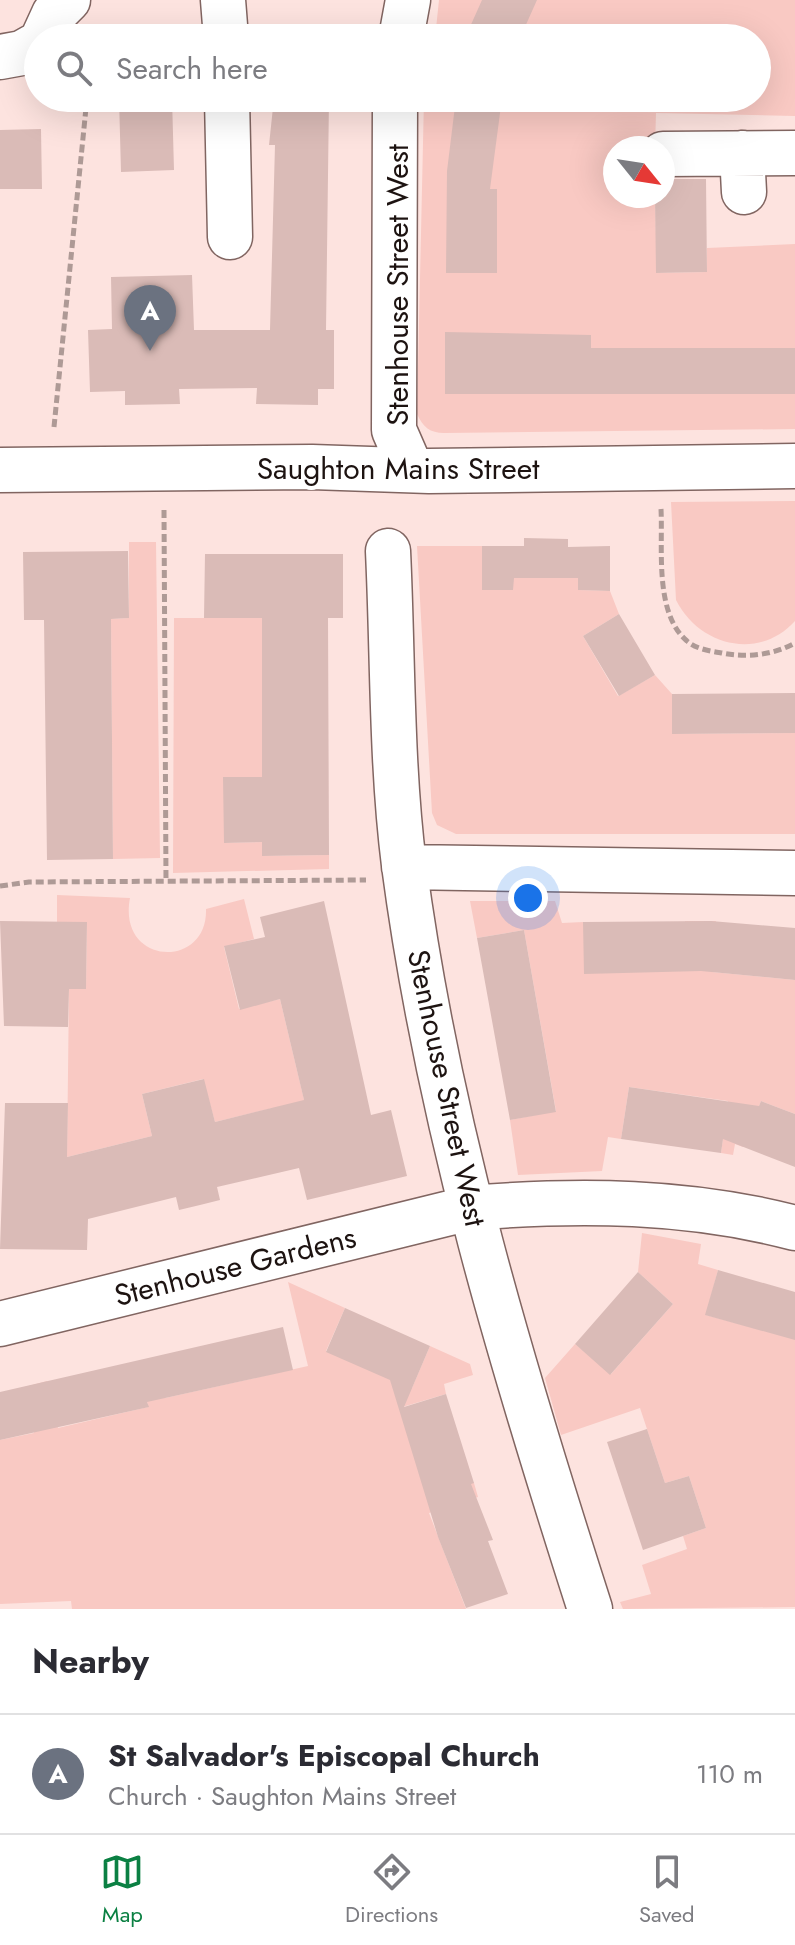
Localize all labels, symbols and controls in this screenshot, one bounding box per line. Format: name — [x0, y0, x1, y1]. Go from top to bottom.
search box — [24, 24, 771, 112]
icon: search — [52, 46, 96, 90]
text: Search here — [116, 47, 268, 90]
north arrow — [603, 136, 675, 208]
street label: Stenhouse Street West — [376, 143, 419, 426]
pin: A — [124, 285, 176, 351]
street label: Saughton Mains Street — [257, 447, 540, 490]
your location — [508, 878, 548, 918]
street label: Stenhouse Street West — [397, 946, 497, 1231]
street label: Stenhouse Gardens — [110, 1215, 360, 1317]
text: Nearby — [32, 1637, 149, 1686]
text: St Salvador's Episcopal Church — [108, 1734, 540, 1777]
text: A — [48, 1755, 68, 1793]
text: 110 m — [696, 1755, 763, 1793]
text: Church · Saughton Mains Street — [108, 1777, 456, 1815]
tab: Map — [100, 1850, 144, 1930]
tab: Directions — [345, 1850, 438, 1930]
tab: Saved — [639, 1850, 695, 1930]

